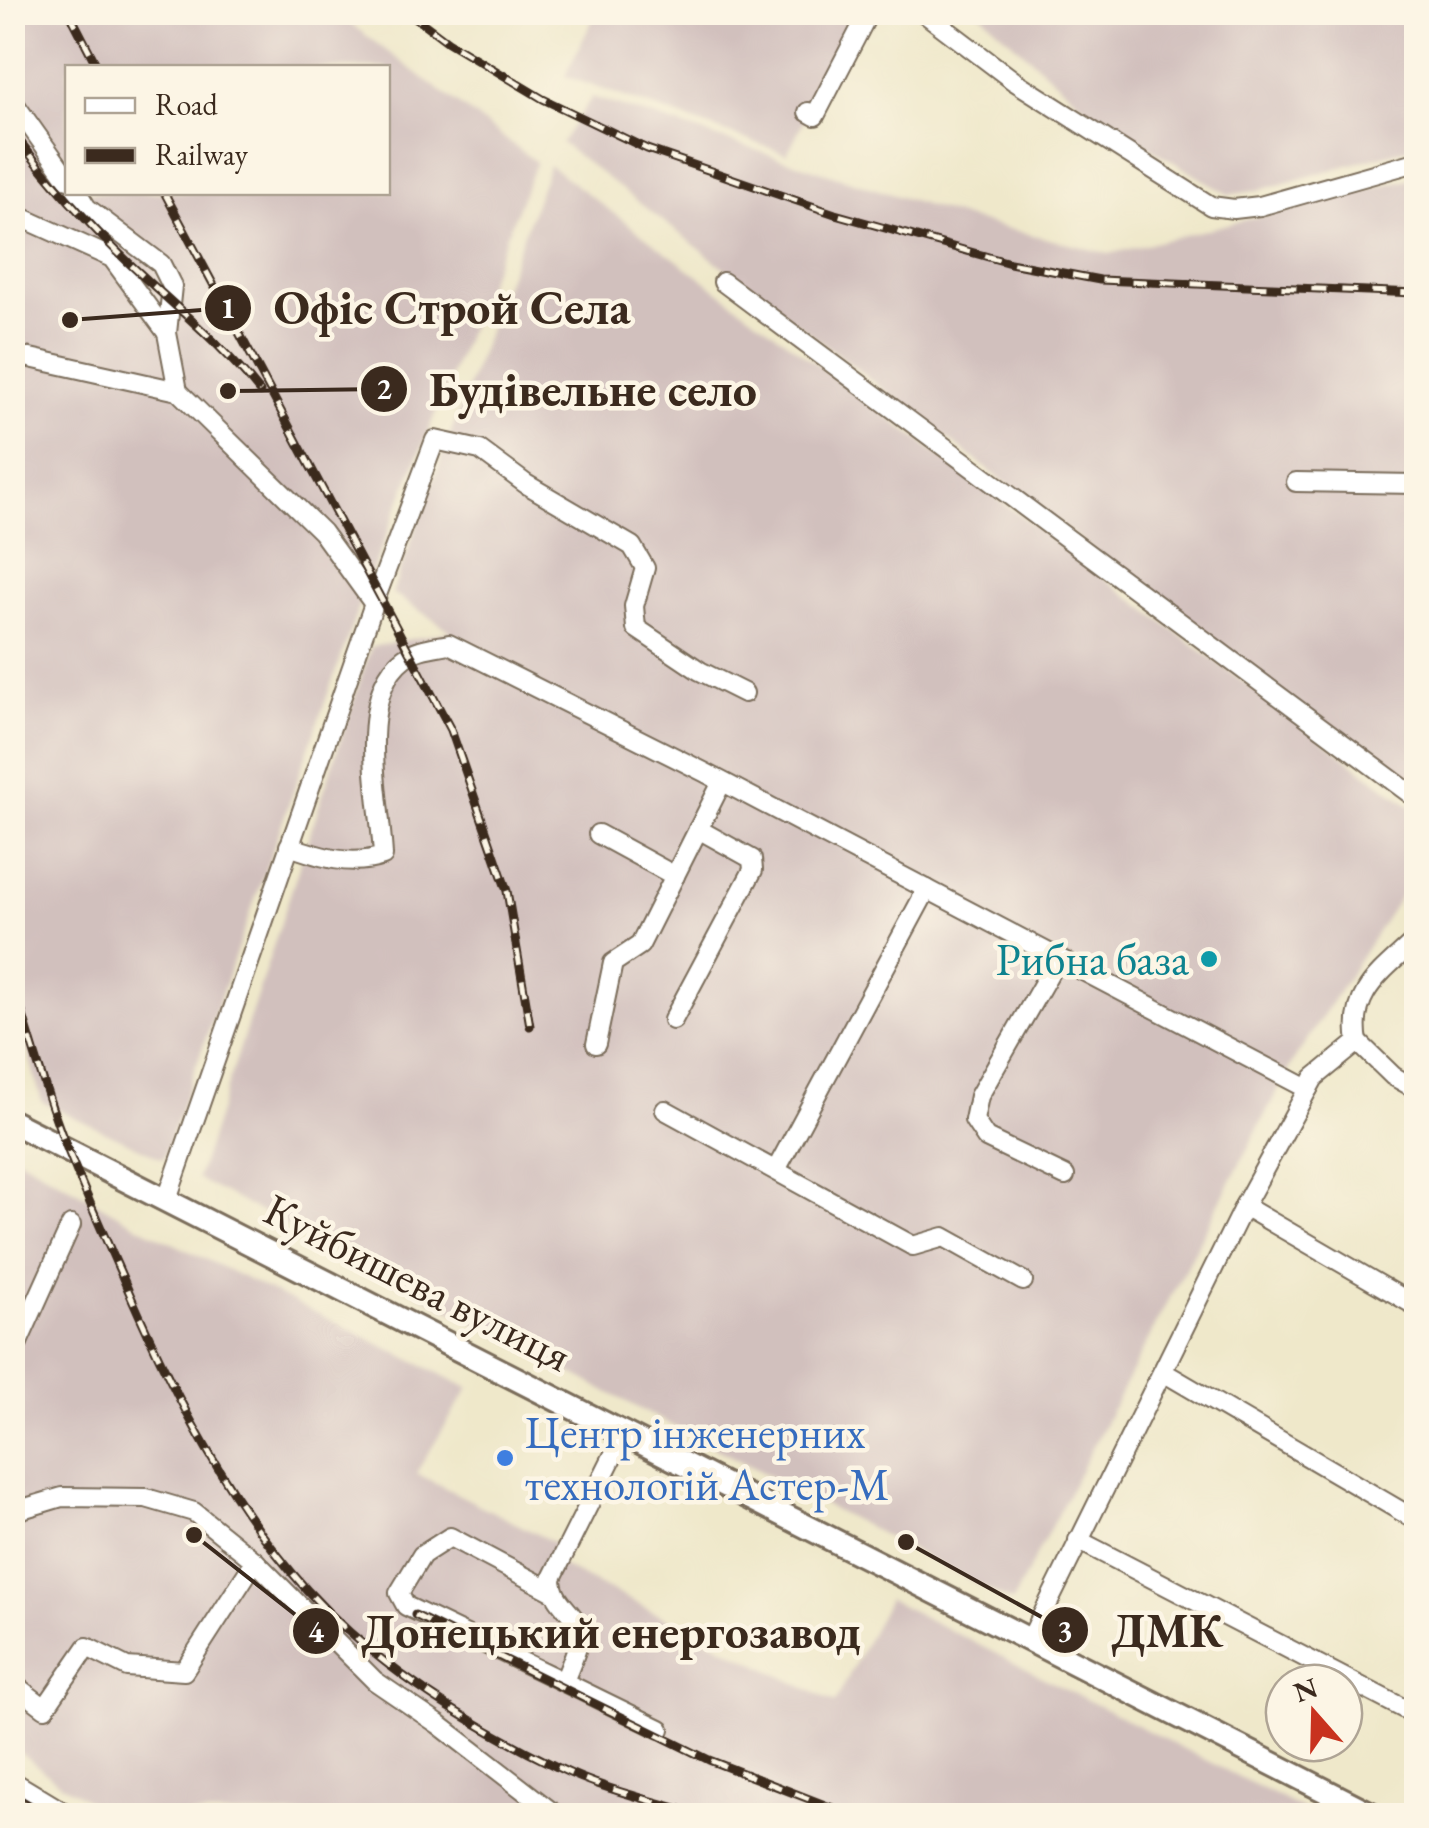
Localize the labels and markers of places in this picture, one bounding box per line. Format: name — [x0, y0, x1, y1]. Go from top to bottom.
callout: Офіс Строй Села — [203, 269, 650, 347]
callout: Будівельне село — [359, 350, 777, 428]
place label: Рибна база — [996, 930, 1189, 988]
marker: Рибна база — [1198, 948, 1220, 970]
place label: Центр інженерних технологій Астер-М — [525, 1403, 890, 1513]
marker: Центр інженерних технологій Астер-М — [494, 1447, 516, 1469]
callout: ДМК — [1040, 1591, 1243, 1669]
callout: Донецький енергозавод — [291, 1592, 881, 1670]

